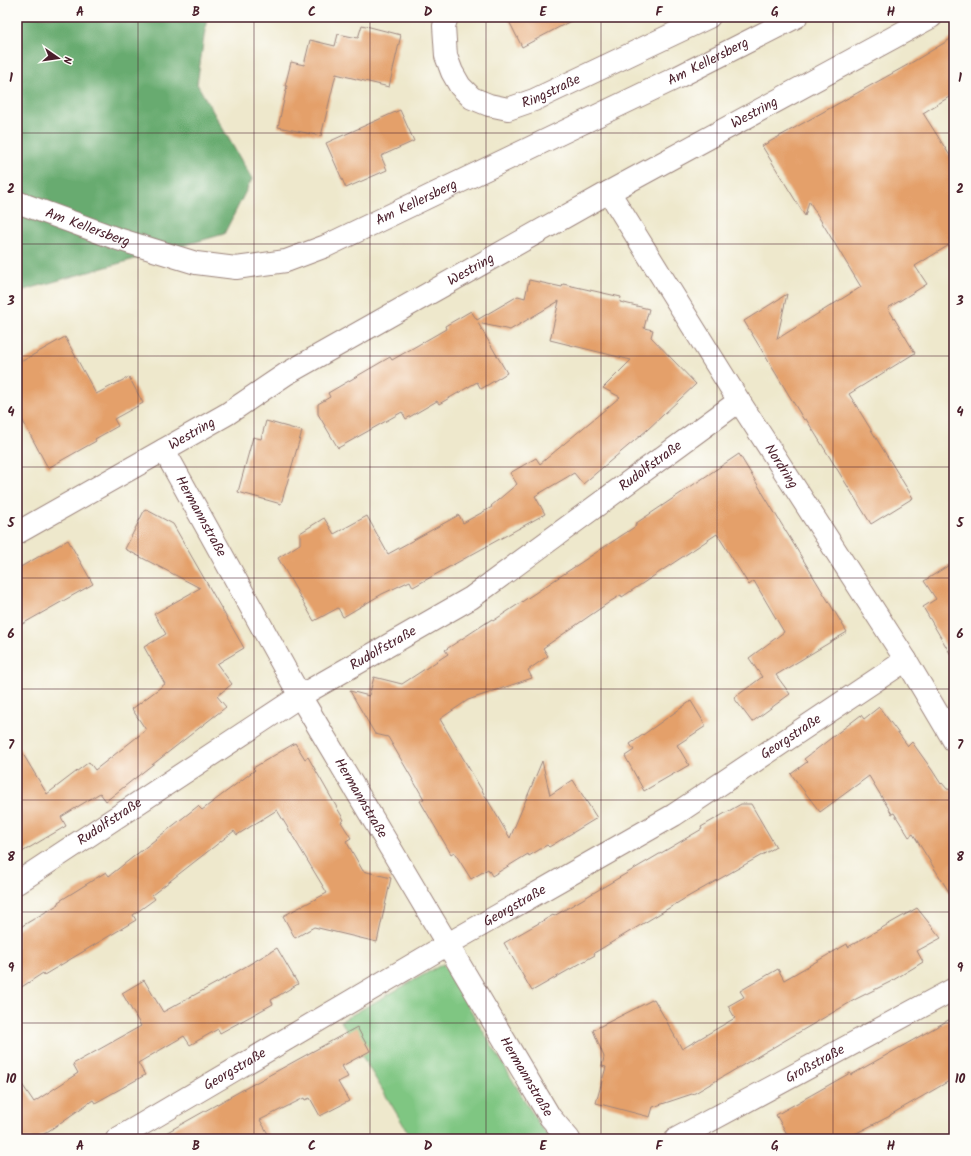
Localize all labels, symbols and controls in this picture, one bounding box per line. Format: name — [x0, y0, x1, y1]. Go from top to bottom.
text: A — [76, 2, 84, 23]
text: B — [192, 2, 200, 23]
text: C — [308, 2, 316, 23]
text: D — [424, 2, 433, 23]
text: E — [539, 2, 547, 23]
text: F — [655, 2, 663, 23]
text: G — [771, 2, 779, 23]
text: H — [887, 2, 896, 23]
street label: Am Kellersberg — [664, 32, 753, 91]
north arrow — [38, 38, 78, 78]
text: N — [57, 55, 76, 65]
text: 1 — [9, 68, 13, 89]
street label: Ringstraße — [519, 68, 585, 114]
text: 1 — [958, 68, 962, 89]
street label: Westring — [727, 91, 782, 135]
street label: Am Kellersberg — [372, 173, 461, 232]
text: 2 — [7, 179, 15, 200]
text: 2 — [956, 179, 964, 200]
street label: Am Kellersberg — [42, 202, 132, 253]
street label: Westring — [443, 248, 499, 292]
text: 3 — [6, 291, 15, 312]
text: 3 — [955, 291, 964, 312]
text: 4 — [7, 402, 15, 423]
text: 4 — [956, 402, 964, 423]
street label: Westring — [164, 412, 219, 456]
street label: Rudolfstraße — [614, 435, 687, 497]
street label: Nordring — [759, 440, 804, 493]
street label: Hermannstraße — [169, 472, 233, 562]
text: 5 — [7, 513, 16, 534]
text: 5 — [956, 513, 965, 534]
street label: Rudolfstraße — [346, 620, 421, 676]
text: 6 — [7, 624, 15, 645]
text: 6 — [956, 624, 964, 645]
street label: Georgstraße — [756, 708, 827, 765]
text: 7 — [8, 735, 15, 756]
text: 7 — [957, 735, 964, 756]
street label: Hermannstraße — [328, 754, 394, 843]
street label: Rudolfstraße — [73, 792, 147, 851]
text: 8 — [7, 847, 15, 868]
text: 8 — [956, 847, 964, 868]
street label: Georgstraße — [479, 879, 551, 933]
text: 9 — [8, 958, 15, 979]
text: 9 — [957, 958, 964, 979]
street label: Hermannstraße — [494, 1032, 559, 1122]
street label: Großstraße — [781, 1039, 849, 1089]
street label: Georgstraße — [199, 1042, 271, 1097]
text: 10 — [6, 1069, 17, 1090]
text: 10 — [955, 1069, 966, 1090]
text: A — [76, 1136, 84, 1156]
text: B — [192, 1136, 200, 1156]
text: C — [308, 1136, 316, 1156]
text: D — [424, 1136, 433, 1156]
text: E — [539, 1136, 547, 1156]
text: F — [655, 1136, 663, 1156]
text: G — [771, 1136, 779, 1156]
text: H — [887, 1136, 896, 1156]

